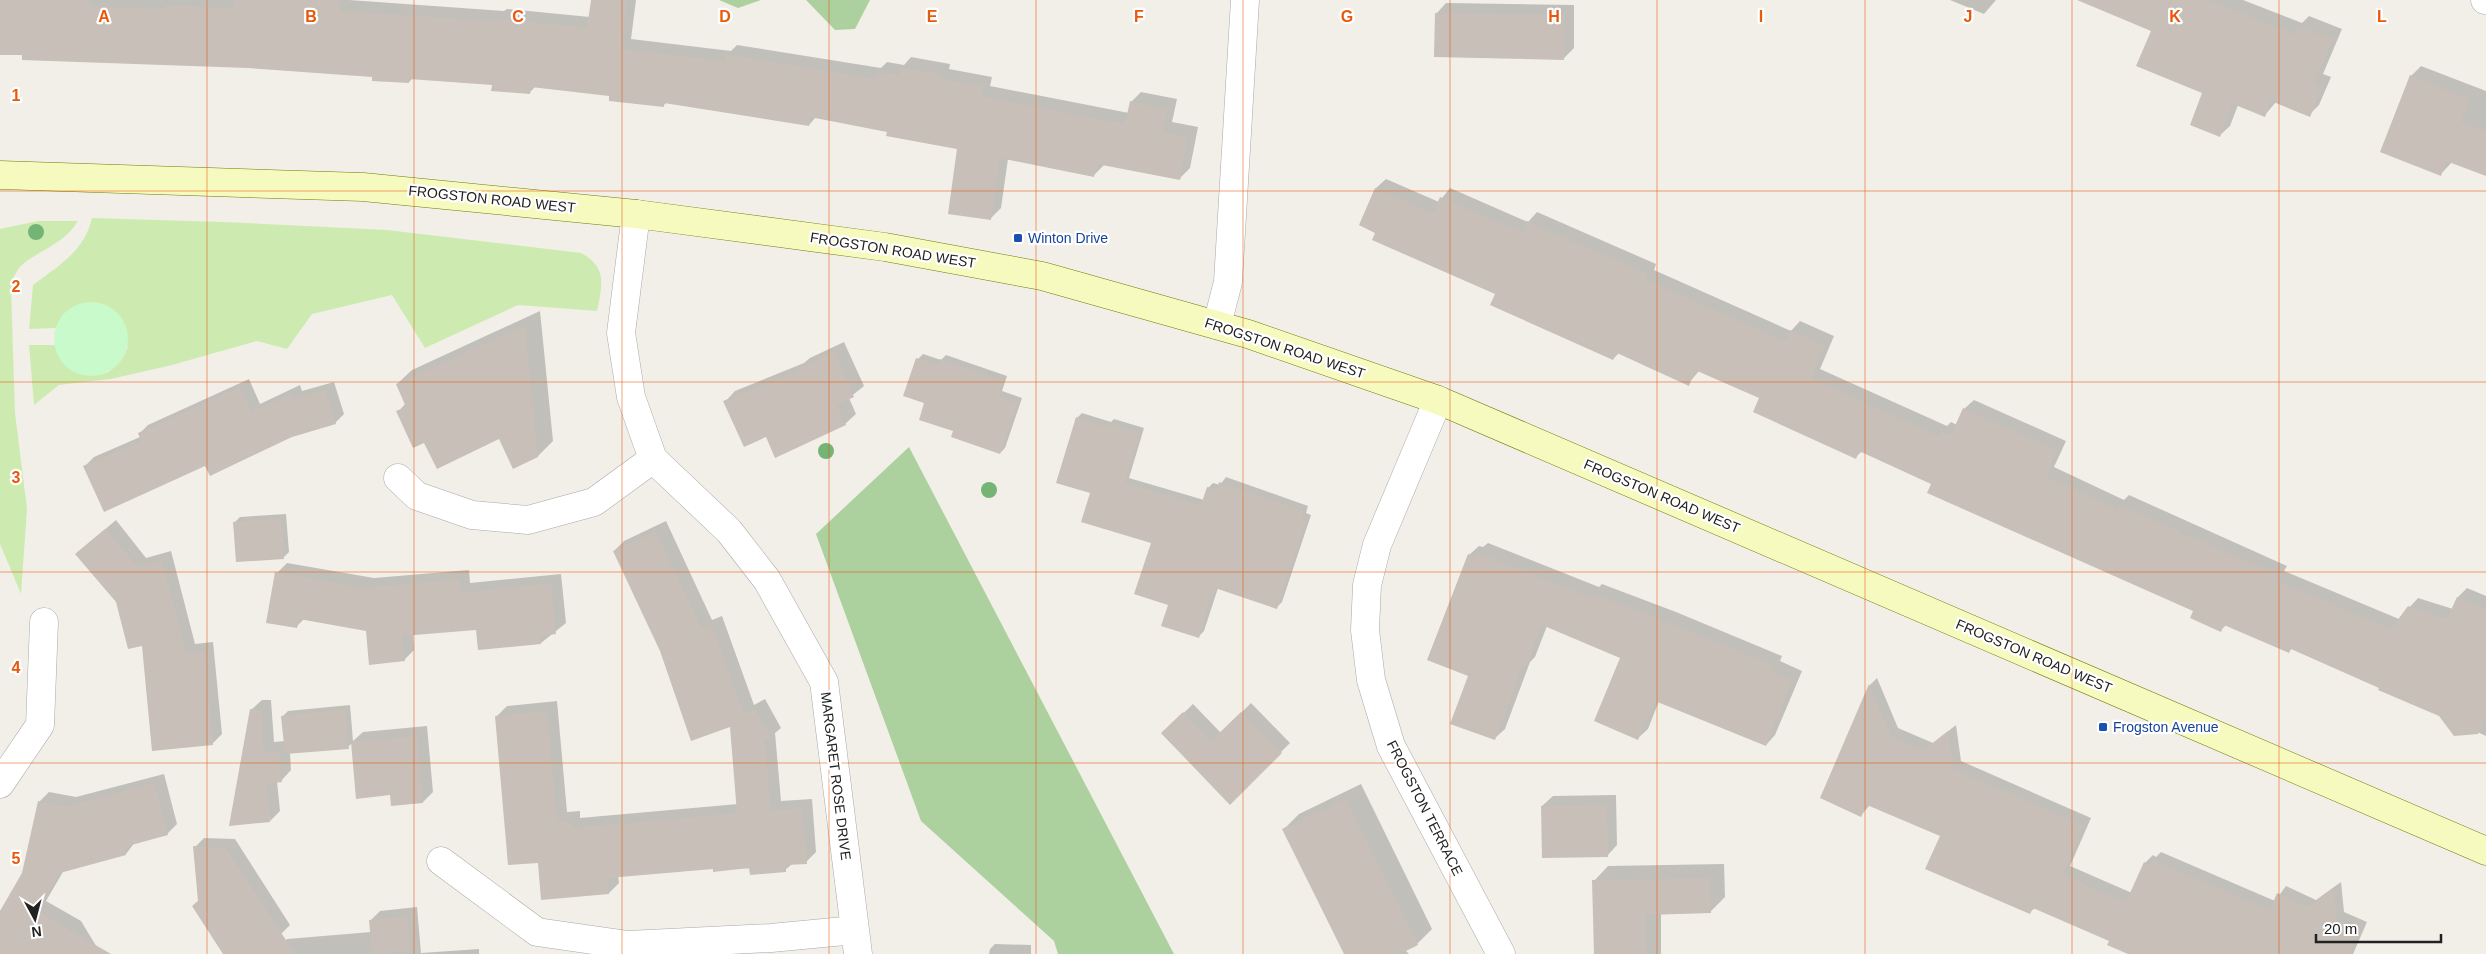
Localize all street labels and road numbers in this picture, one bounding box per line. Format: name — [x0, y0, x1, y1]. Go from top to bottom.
street label: FROGSTON ROAD WEST — [408, 182, 577, 216]
street label: FROGSTON ROAD WEST — [809, 229, 978, 271]
street label: FROGSTON ROAD WEST — [1203, 314, 1368, 382]
street label: FROGSTON ROAD WEST — [1582, 456, 1743, 536]
street label: FROGSTON ROAD WEST — [1954, 616, 2115, 696]
street label: MARGARET ROSE DRIVE — [818, 691, 854, 861]
street label: FROGSTON TERRACE — [1384, 738, 1466, 878]

